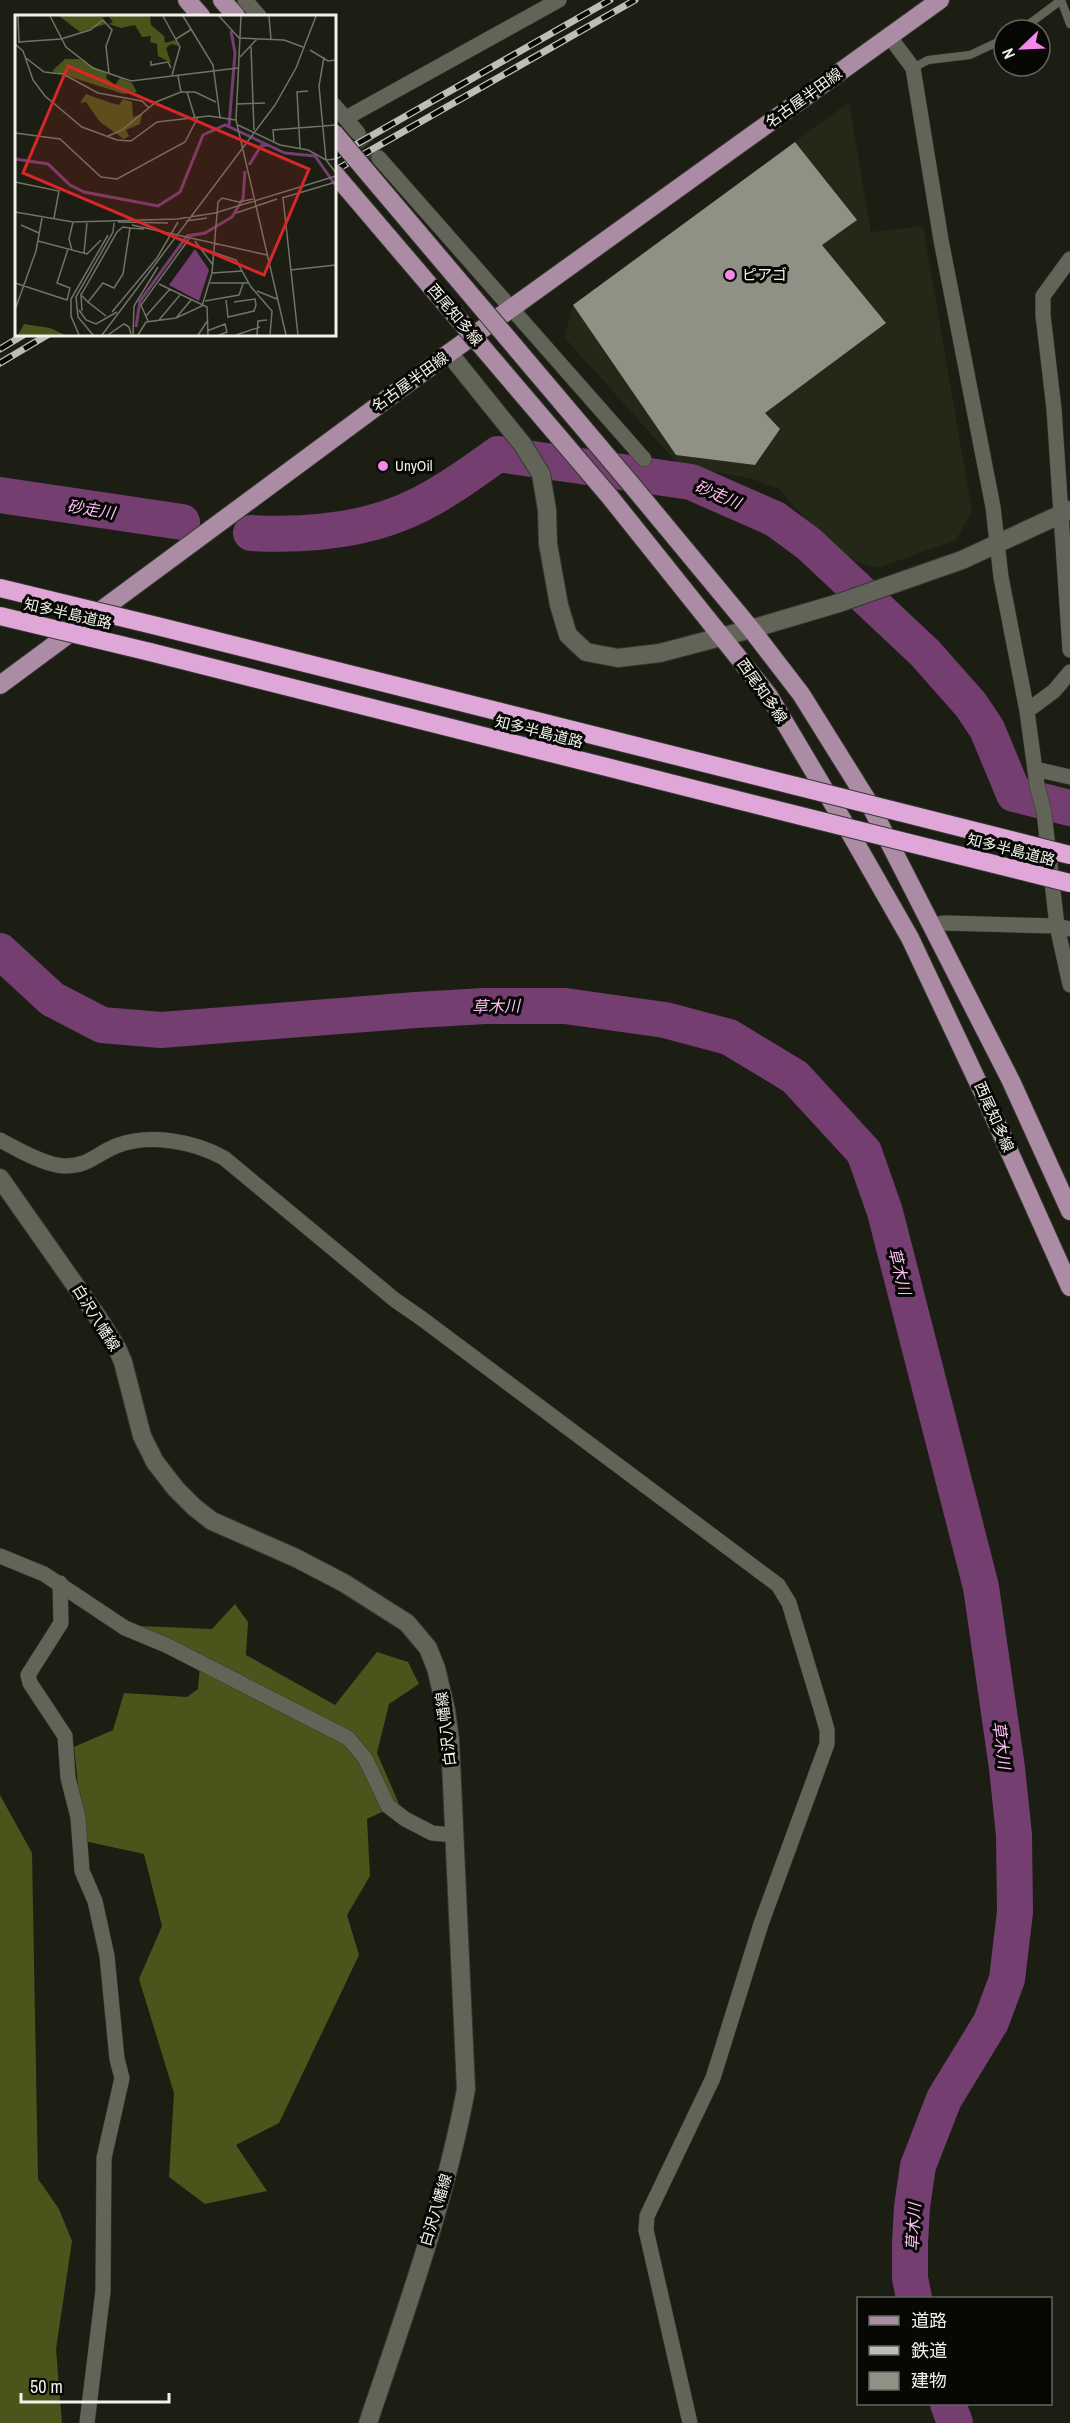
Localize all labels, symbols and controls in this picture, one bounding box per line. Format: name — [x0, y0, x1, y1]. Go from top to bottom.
inset map — [15, 15, 336, 336]
north arrow — [992, 18, 1052, 78]
text: N — [996, 45, 1020, 63]
street label: 名古屋半田線 — [761, 63, 846, 133]
place label: ピアゴ — [742, 264, 787, 285]
marker: ピアゴ — [723, 268, 737, 282]
street label: 西尾知多線 — [423, 279, 488, 350]
street label: 名古屋半田線 — [367, 347, 452, 417]
place label: UnyOil — [395, 455, 433, 476]
marker: UnyOil — [376, 459, 390, 473]
water label: 砂走川 — [692, 474, 746, 514]
water label: 砂走川 — [66, 494, 118, 524]
street label: 知多半島道路 — [22, 593, 114, 634]
street label: 西尾知多線 — [732, 654, 793, 727]
street label: 知多半島道路 — [493, 710, 585, 753]
street label: 知多半島道路 — [965, 828, 1057, 871]
water label: 草木川 — [472, 995, 522, 1017]
street label: 西尾知多線 — [970, 1078, 1019, 1155]
water label: 草木川 — [884, 1245, 917, 1299]
street label: 白沢八幡線 — [68, 1280, 125, 1355]
street label: 白沢八幡線 — [431, 1691, 460, 1768]
water label: 草木川 — [988, 1720, 1016, 1772]
street label: 白沢八幡線 — [415, 2171, 457, 2249]
water label: 草木川 — [901, 2200, 925, 2252]
legend — [857, 2297, 1052, 2405]
text: 道路 — [911, 2308, 947, 2333]
text: 鉄道 — [911, 2338, 947, 2363]
scale bar — [21, 2366, 170, 2404]
text: 建物 — [911, 2368, 947, 2393]
text: 50 m — [30, 2374, 63, 2399]

